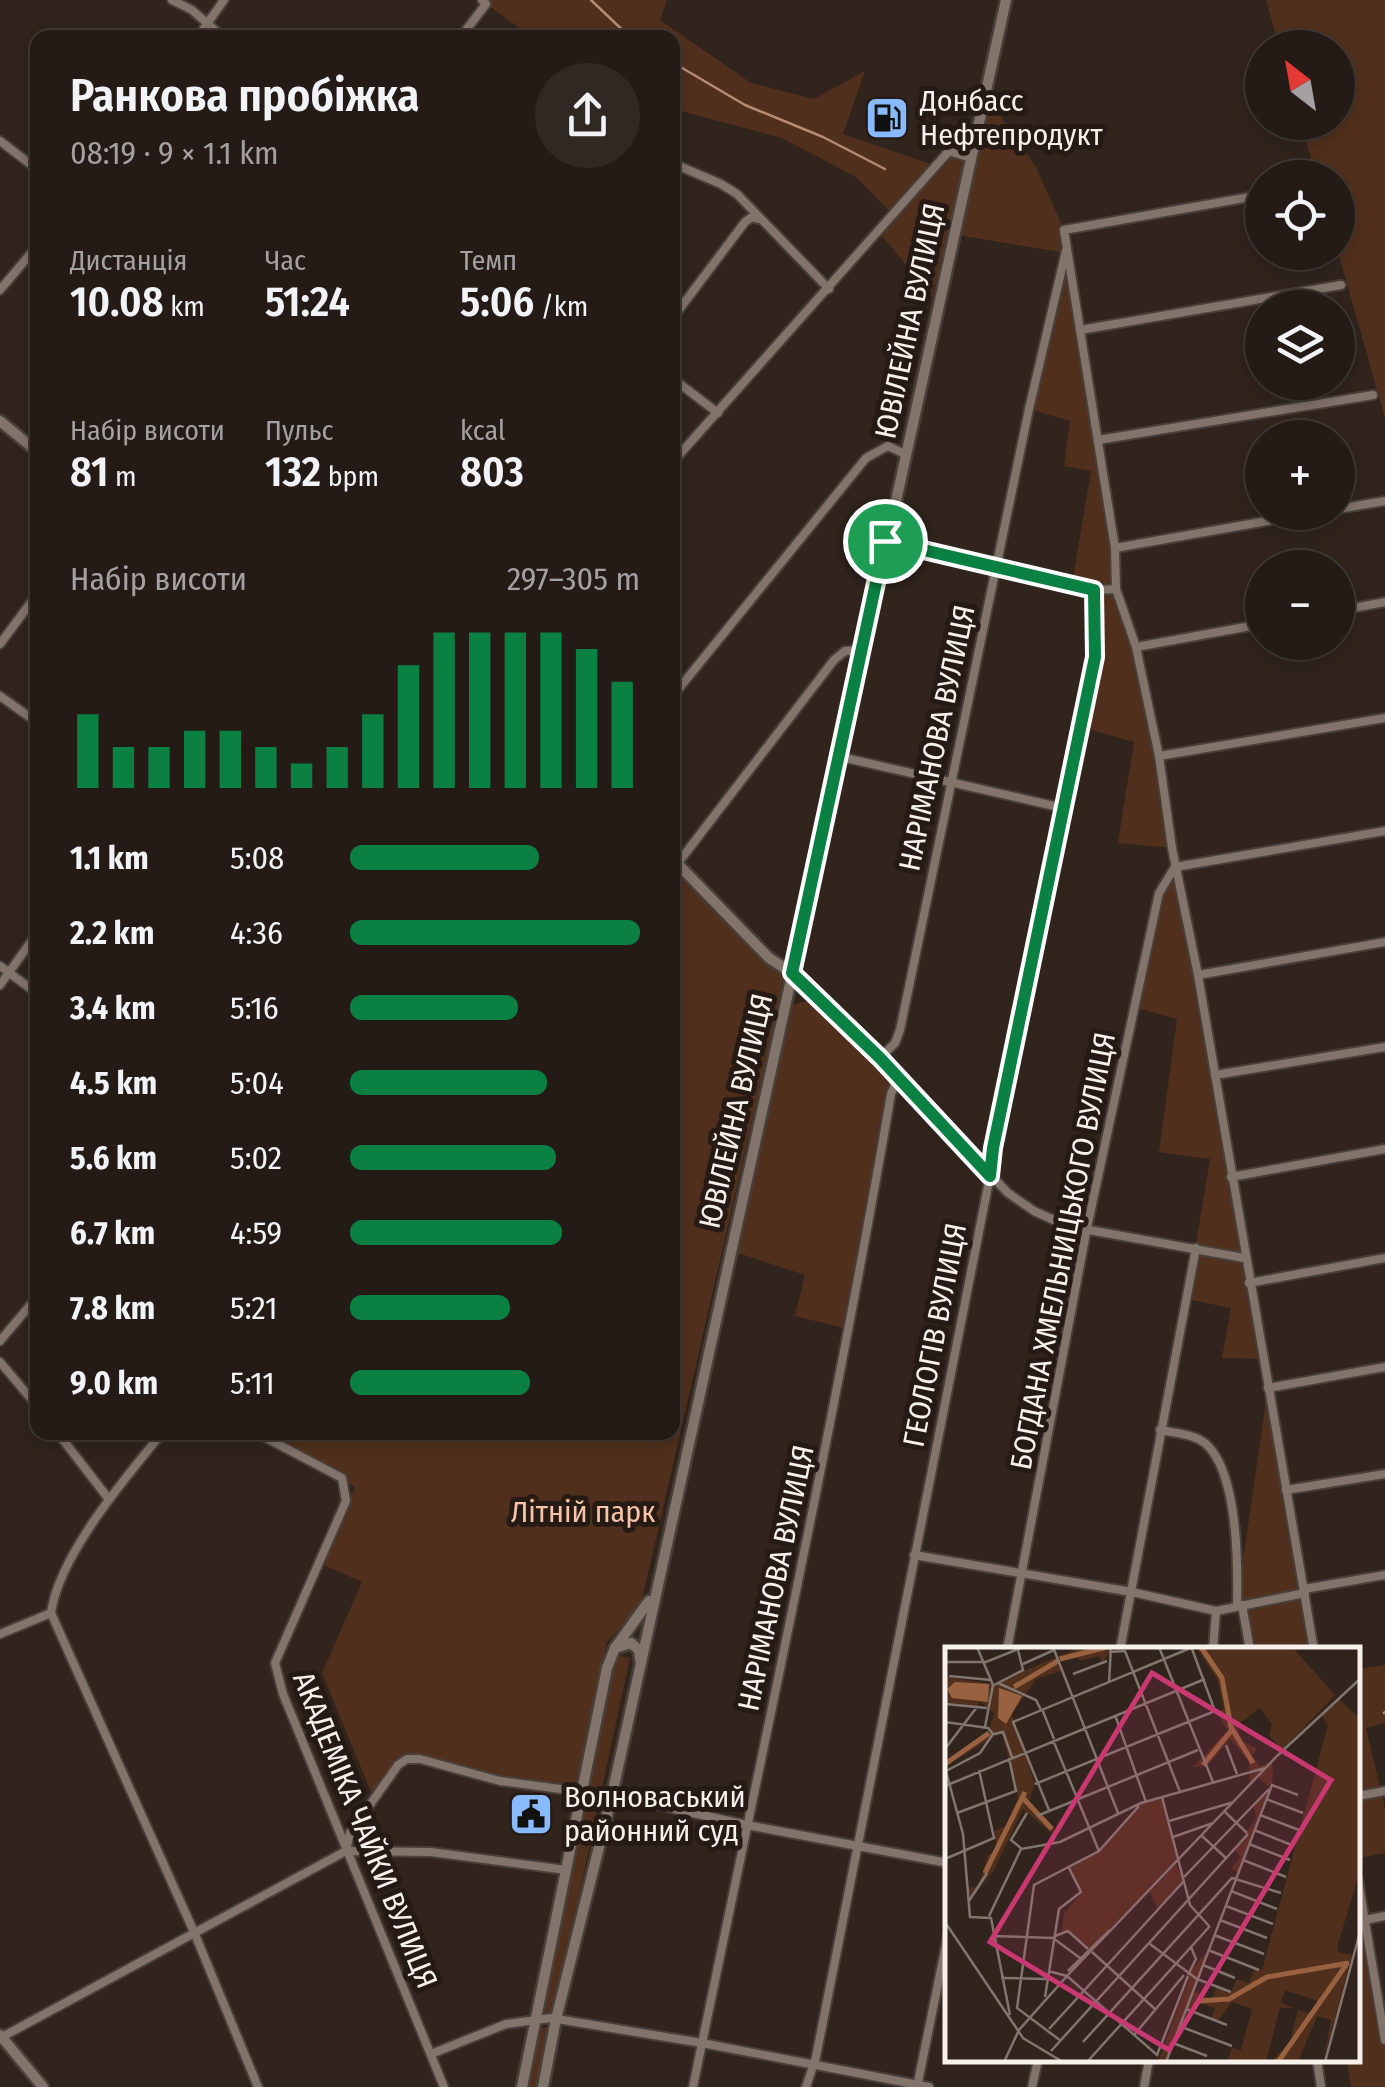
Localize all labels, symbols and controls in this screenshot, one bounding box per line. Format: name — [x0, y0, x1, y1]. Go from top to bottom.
north arrow — [1245, 30, 1355, 140]
map controls — [1245, 30, 1355, 660]
button: share — [535, 63, 640, 168]
text: Ранкова пробіжка — [70, 69, 420, 123]
place label: Донбасс Нефтепродукт — [919, 83, 1104, 153]
fuel station icon: Донбасс Нефтепродукт — [864, 95, 910, 141]
text: 08:19 · 9 × 1.1 km — [70, 134, 279, 172]
button: locate — [1245, 160, 1355, 270]
street label: ЮВІЛЕЙНА ВУЛИЦЯ — [867, 200, 953, 442]
text: Дистанція — [70, 244, 187, 277]
text: Час — [265, 244, 306, 277]
text: Темп — [460, 244, 517, 277]
text: 10.08 — [70, 277, 164, 327]
text: 51:24 — [265, 277, 350, 327]
text: 5:06 — [460, 277, 534, 327]
text: km — [164, 290, 205, 323]
text: /km — [534, 290, 588, 323]
button: layers — [1245, 290, 1355, 400]
text: Набір висоти — [70, 414, 225, 447]
text: Пульс — [265, 414, 333, 447]
text: kcal — [460, 414, 505, 447]
button: + — [1245, 420, 1355, 530]
text: 81 — [70, 447, 108, 497]
text: 132 — [265, 447, 321, 497]
text: 803 — [460, 447, 524, 497]
text: m — [108, 460, 137, 493]
text: bpm — [321, 460, 379, 493]
pin — [843, 499, 928, 584]
icon: arrive — [858, 514, 913, 569]
button: − — [1245, 550, 1355, 660]
text: Набір висоти — [70, 560, 247, 598]
text: 297–305 m — [507, 560, 640, 598]
street label: НАРІМАНОВА ВУЛИЦЯ — [891, 602, 983, 874]
text: 1.1 km — [70, 839, 149, 877]
text: 5:08 — [230, 839, 284, 877]
text: 2.2 km — [70, 914, 154, 952]
text: 4:36 — [230, 914, 283, 952]
text: 3.4 km — [70, 989, 156, 1027]
text: 5:16 — [230, 989, 279, 1027]
street label: ЮВІЛЕЙНА ВУЛИЦЯ — [692, 990, 780, 1232]
street label: БОГДАНА ХМЕЛЬНИЦЬКОГО ВУЛИЦЯ — [1003, 1029, 1123, 1473]
text: 4.5 km — [70, 1064, 157, 1102]
text: 5:04 — [230, 1064, 284, 1102]
text: 5.6 km — [70, 1139, 157, 1177]
text: 5:02 — [230, 1139, 282, 1177]
text: 6.7 km — [70, 1214, 155, 1252]
text: 4:59 — [230, 1214, 282, 1252]
street label: ГЕОЛОГІВ ВУЛИЦЯ — [896, 1220, 974, 1450]
text: 7.8 km — [70, 1289, 155, 1327]
text: 5:21 — [230, 1289, 277, 1327]
text: 9.0 km — [70, 1364, 158, 1402]
text: 5:11 — [230, 1364, 275, 1402]
street label: НАРІМАНОВА ВУЛИЦЯ — [730, 1442, 822, 1714]
park label: Літній парк — [511, 1494, 655, 1530]
inset map — [945, 1647, 1360, 2062]
street label: АКАДЕМІКА ЧАЙКИ ВУЛИЦЯ — [285, 1667, 445, 1993]
place label: Волноваський районний суд — [564, 1779, 746, 1849]
public building icon: Волноваський районний суд — [508, 1791, 554, 1837]

